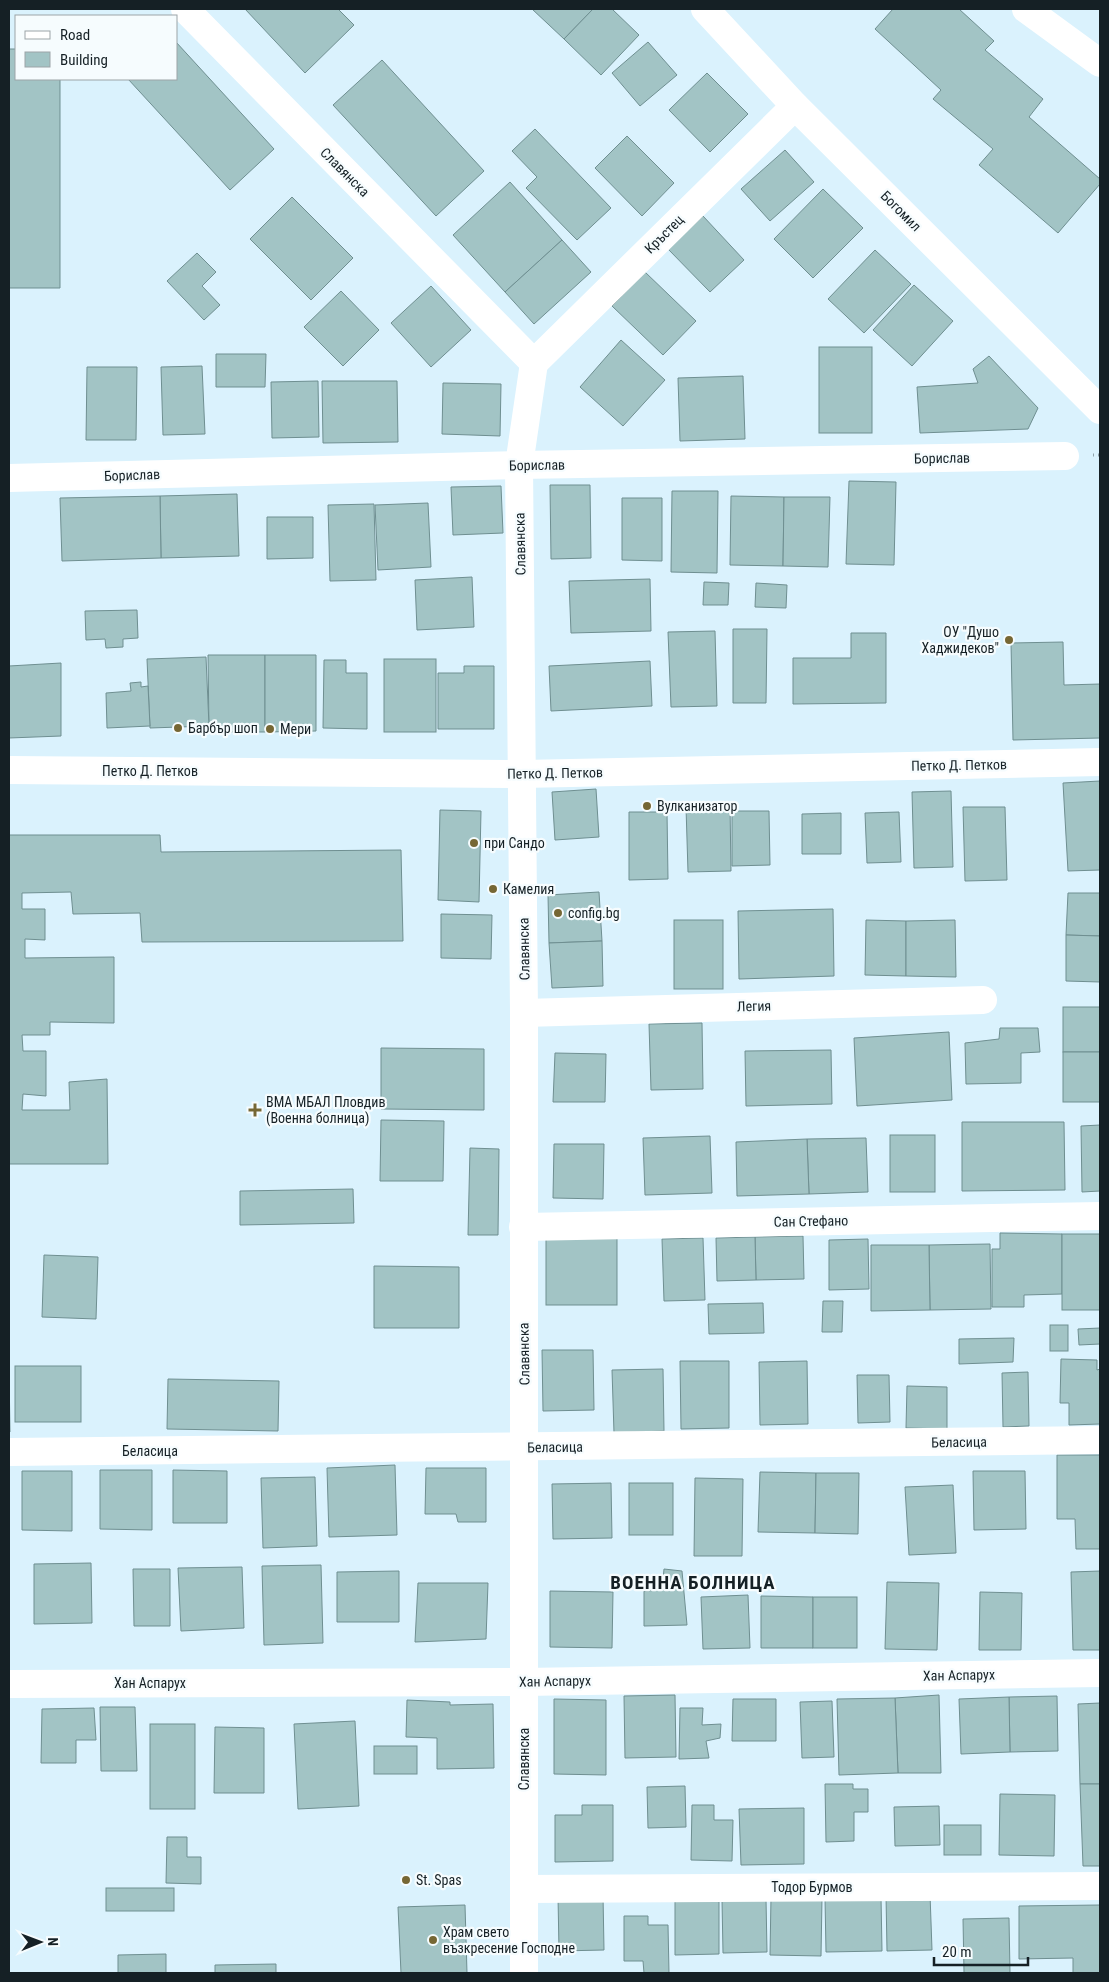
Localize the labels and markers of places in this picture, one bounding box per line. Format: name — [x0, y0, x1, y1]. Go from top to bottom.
place label: ОУ "Душо Хаджидеков" — [922, 624, 999, 656]
marker: ОУ "Душо Хаджидеков" — [1003, 634, 1015, 646]
place label: Барбър шоп — [188, 720, 258, 736]
place label: Мери — [280, 721, 311, 737]
marker: Барбър шоп — [172, 722, 184, 734]
marker: Мери — [264, 723, 276, 735]
place label: Вулканизатор — [657, 798, 738, 814]
marker: Вулканизатор — [641, 800, 653, 812]
place label: при Сандо — [484, 835, 545, 851]
marker: при Сандо — [468, 837, 480, 849]
place label: Камелия — [503, 881, 554, 897]
marker: Камелия — [487, 883, 499, 895]
place label: config.bg — [568, 905, 620, 921]
marker: config.bg — [552, 907, 564, 919]
place label: ВМА МБАЛ Пловдив (Военна болница) — [266, 1094, 386, 1127]
marker: ВМА МБАЛ Пловдив (Военна болница) — [248, 1103, 262, 1117]
place label: St. Spas — [416, 1872, 462, 1888]
marker: St. Spas — [400, 1874, 412, 1886]
place label: Храм свето възкресение Господне — [443, 1924, 575, 1956]
marker: Храм свето възкресение Господне — [427, 1934, 439, 1946]

